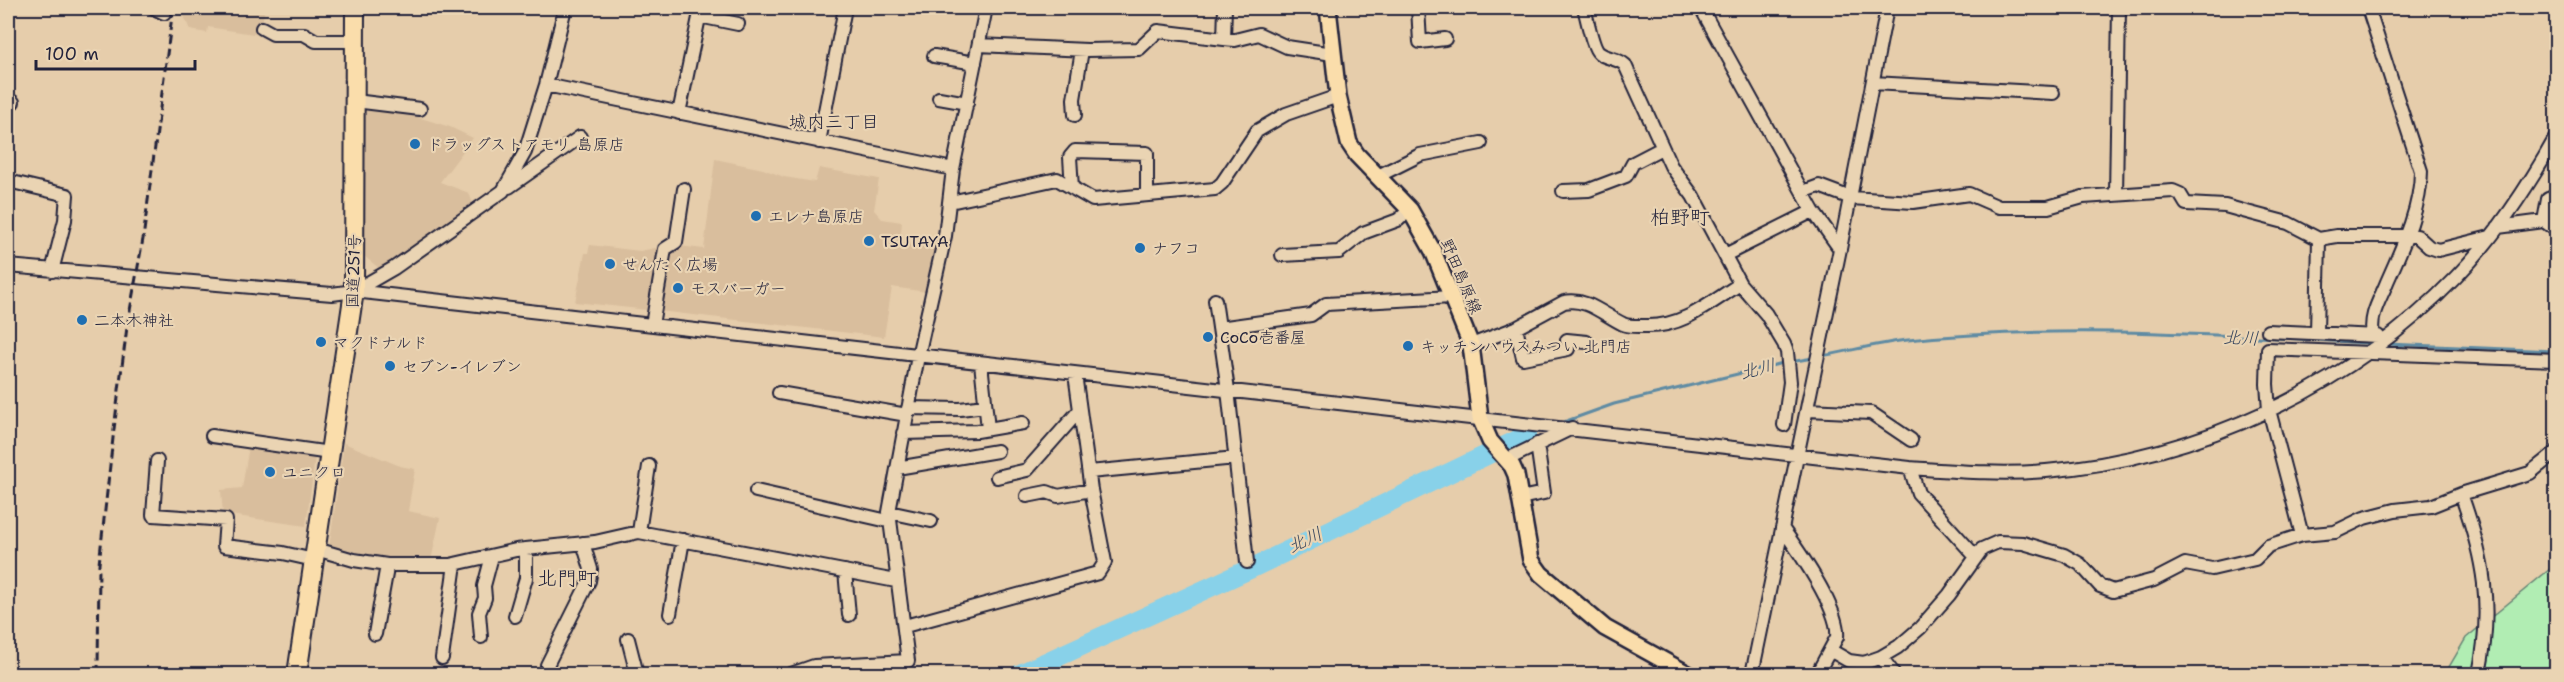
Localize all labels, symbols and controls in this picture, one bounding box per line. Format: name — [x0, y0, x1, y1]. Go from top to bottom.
scale bar — [36, 33, 195, 71]
text: 100 m — [45, 42, 99, 66]
district label: 城内三丁目 — [789, 110, 879, 134]
place label: ドラッグストアモリ 島原店 — [427, 134, 625, 155]
marker: ドラッグストアモリ 島原店 — [408, 137, 422, 151]
district label: 柏野町 — [1650, 204, 1710, 230]
place label: エレナ島原店 — [768, 206, 864, 227]
marker: エレナ島原店 — [749, 209, 763, 223]
place label: TSUTAYA — [881, 231, 949, 252]
street label: 国道251号 — [342, 233, 365, 309]
marker: TSUTAYA — [862, 234, 876, 248]
street label: 野田島原線 — [1436, 235, 1487, 317]
place label: ナフコ — [1152, 238, 1200, 259]
marker: ナフコ — [1133, 241, 1147, 255]
place label: せんたく広場 — [622, 254, 718, 275]
marker: せんたく広場 — [603, 257, 617, 271]
place label: モスバーガー — [690, 278, 786, 299]
marker: モスバーガー — [671, 281, 685, 295]
place label: 二本木神社 — [94, 310, 174, 331]
marker: 二本木神社 — [75, 313, 89, 327]
water label: 北川 — [2223, 325, 2259, 351]
place label: CoCo壱番屋 — [1220, 327, 1306, 348]
marker: CoCo壱番屋 — [1201, 330, 1215, 344]
place label: マクドナルド — [333, 332, 428, 353]
marker: マクドナルド — [314, 335, 328, 349]
place label: キッチンハウスみつい 北門店 — [1420, 336, 1632, 357]
marker: キッチンハウスみつい 北門店 — [1401, 339, 1415, 353]
water label: 北川 — [1738, 353, 1778, 385]
place label: セブン-イレブン — [402, 356, 522, 377]
marker: セブン-イレブン — [383, 359, 397, 373]
place label: ユニクロ — [282, 462, 346, 483]
marker: ユニクロ — [263, 465, 277, 479]
water label: 北川 — [1284, 522, 1326, 558]
district label: 北門町 — [537, 565, 597, 591]

